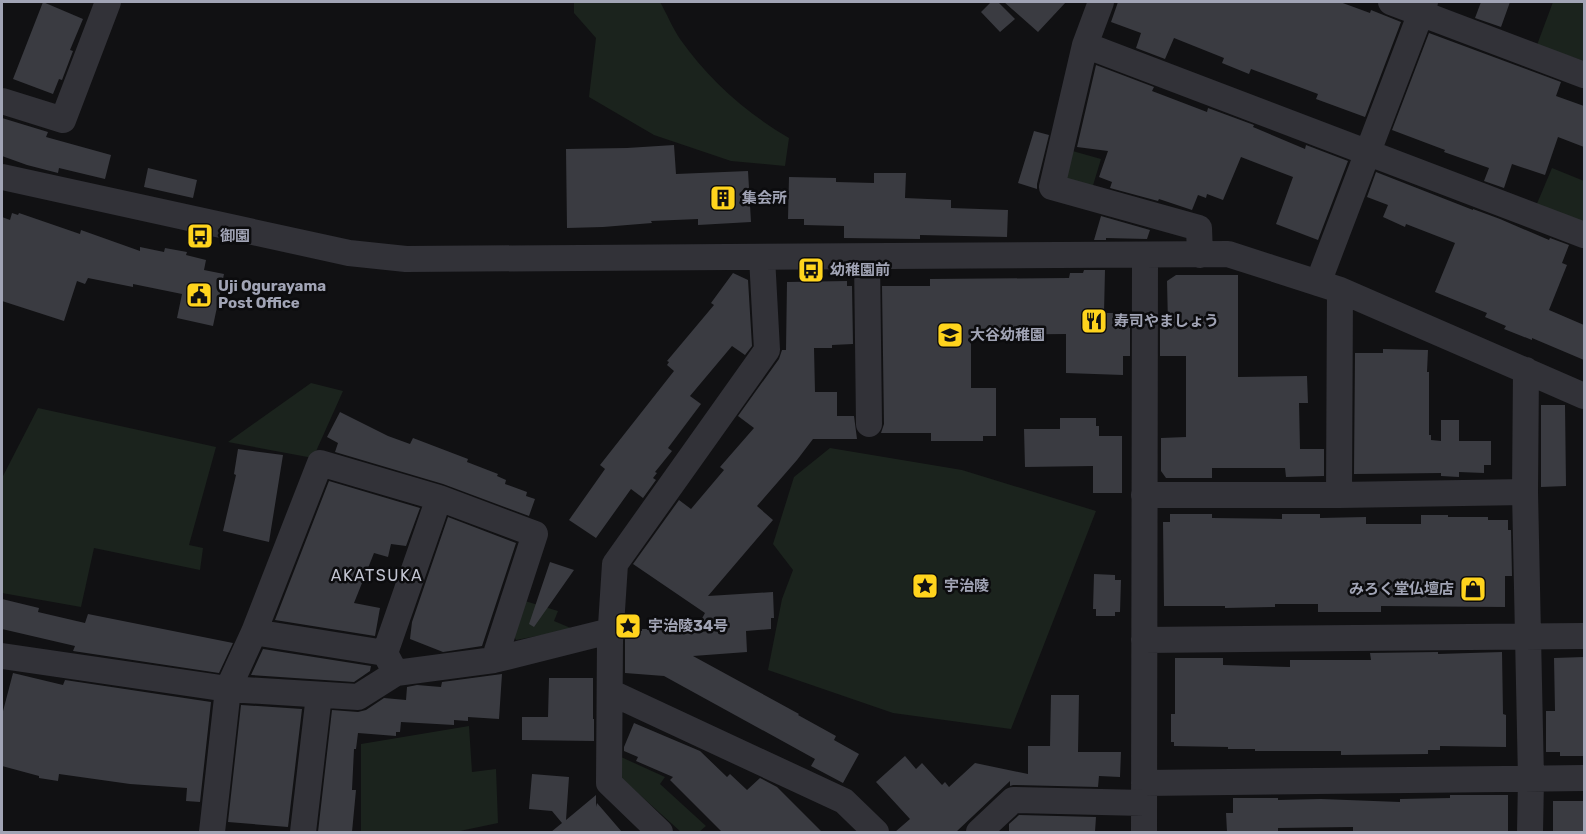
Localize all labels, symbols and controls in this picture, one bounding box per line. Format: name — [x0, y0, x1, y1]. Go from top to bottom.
building icon: 集会所 — [708, 183, 738, 213]
place label: 集会所 — [741, 189, 787, 207]
bus stop icon: 御園 — [185, 221, 215, 251]
place label: 御園 — [220, 227, 250, 245]
bus stop icon: 幼稚園前 — [796, 255, 826, 285]
place label: 幼稚園前 — [830, 261, 890, 279]
place label: Uji Ogurayama Post Office — [218, 277, 326, 312]
public building icon: Uji Ogurayama Post Office — [184, 280, 214, 310]
restaurant icon: 寿司やましょう — [1079, 306, 1109, 336]
place label: 寿司やましょう — [1114, 312, 1219, 330]
school or university icon: 大谷幼稚園 — [935, 320, 965, 350]
place label: 大谷幼稚園 — [970, 326, 1045, 344]
district label: AKATSUKA — [331, 566, 423, 585]
place icon: 宇治陵 — [910, 571, 940, 601]
shop icon: みろく堂仏壇店 — [1458, 574, 1488, 604]
place label: 宇治陵 — [944, 577, 989, 595]
place label: みろく堂仏壇店 — [1349, 580, 1454, 598]
place icon: 宇治陵34号 — [613, 611, 643, 641]
place label: 宇治陵34号 — [648, 617, 728, 635]

